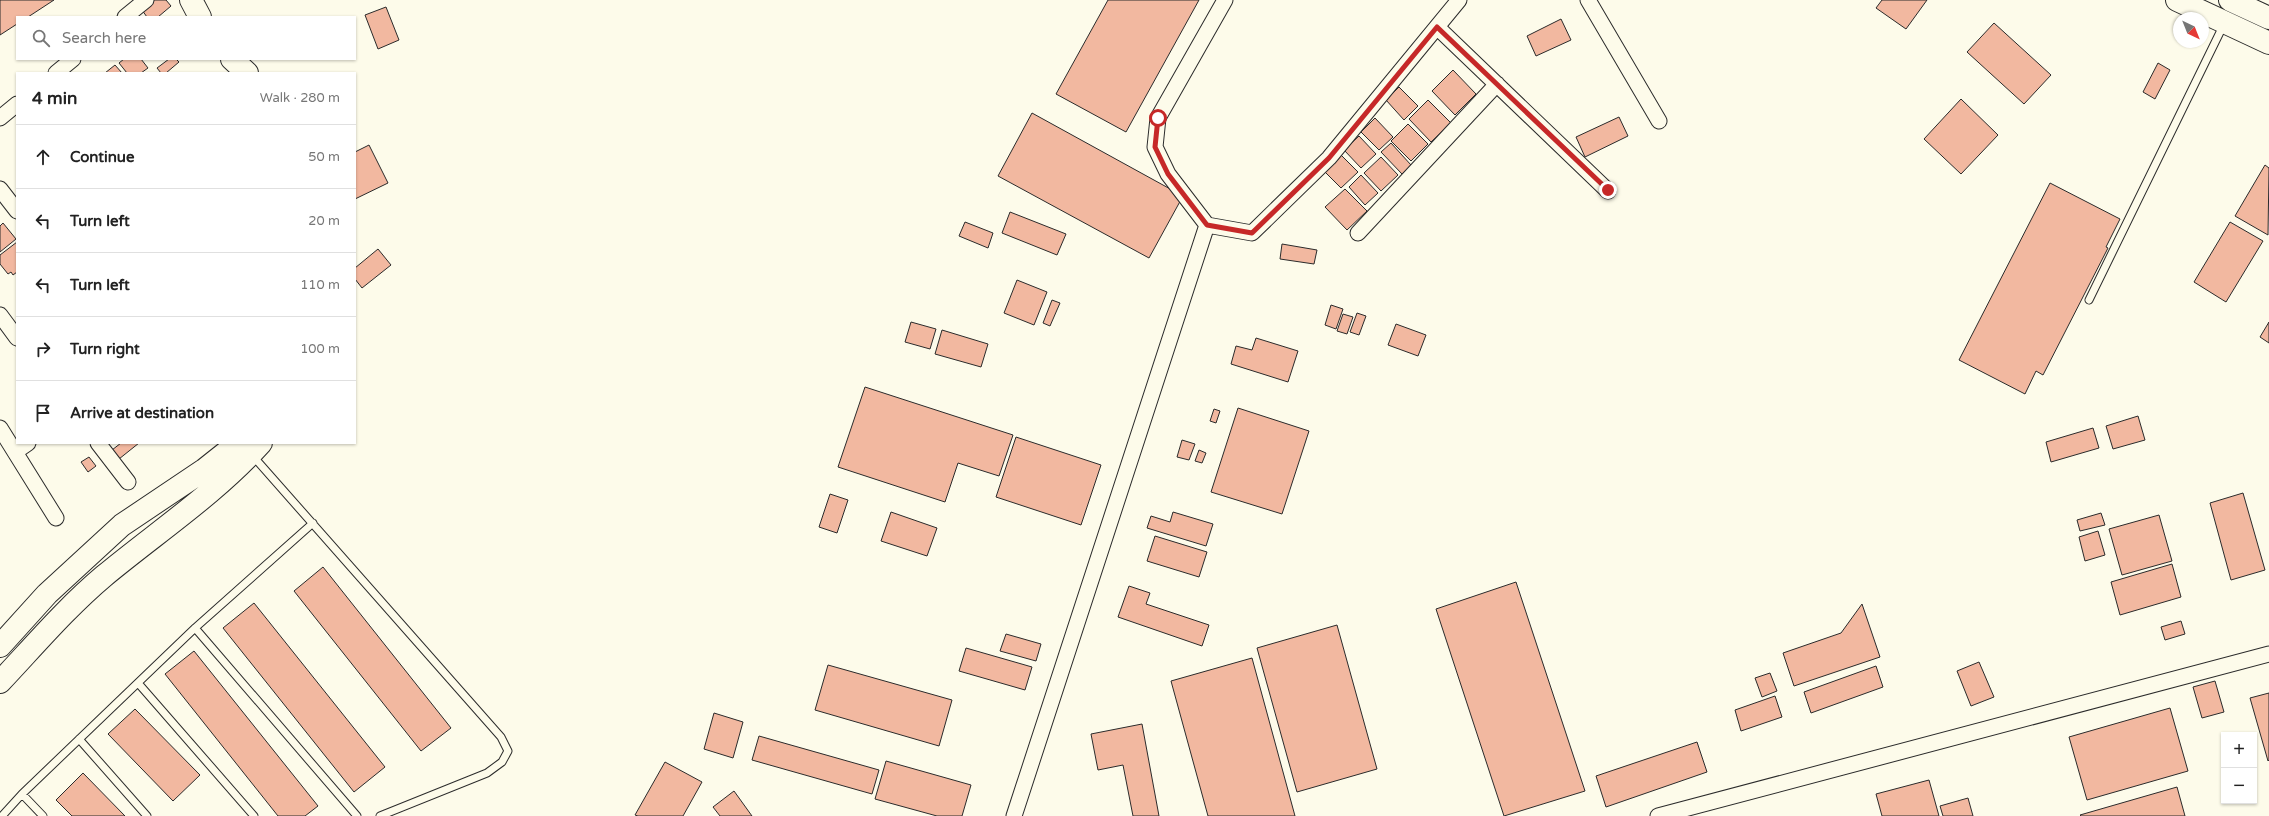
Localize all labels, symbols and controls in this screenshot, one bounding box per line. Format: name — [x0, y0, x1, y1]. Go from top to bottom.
north arrow — [2173, 12, 2209, 48]
search box — [16, 16, 356, 60]
icon: search — [30, 27, 52, 49]
text: Search here — [62, 29, 146, 47]
text: 4 min — [32, 88, 77, 109]
text: Walk · 280 m — [260, 90, 340, 106]
route start — [1149, 109, 1167, 127]
icon: ahead — [32, 146, 54, 168]
text: Continue — [70, 148, 134, 166]
text: 50 m — [308, 149, 340, 165]
route end — [1599, 181, 1617, 199]
icon: left — [32, 210, 54, 232]
text: Turn left — [70, 212, 130, 230]
text: 20 m — [308, 213, 340, 229]
icon: left — [32, 274, 54, 296]
text: Turn left — [70, 276, 130, 294]
text: 110 m — [300, 277, 340, 293]
icon: right — [32, 338, 54, 360]
text: Turn right — [70, 340, 140, 358]
text: 100 m — [300, 341, 340, 357]
icon: arrive — [32, 402, 54, 424]
text: Arrive at destination — [70, 404, 214, 422]
map controls — [2221, 732, 2257, 804]
button: + — [2221, 732, 2257, 768]
button: − — [2221, 768, 2257, 804]

